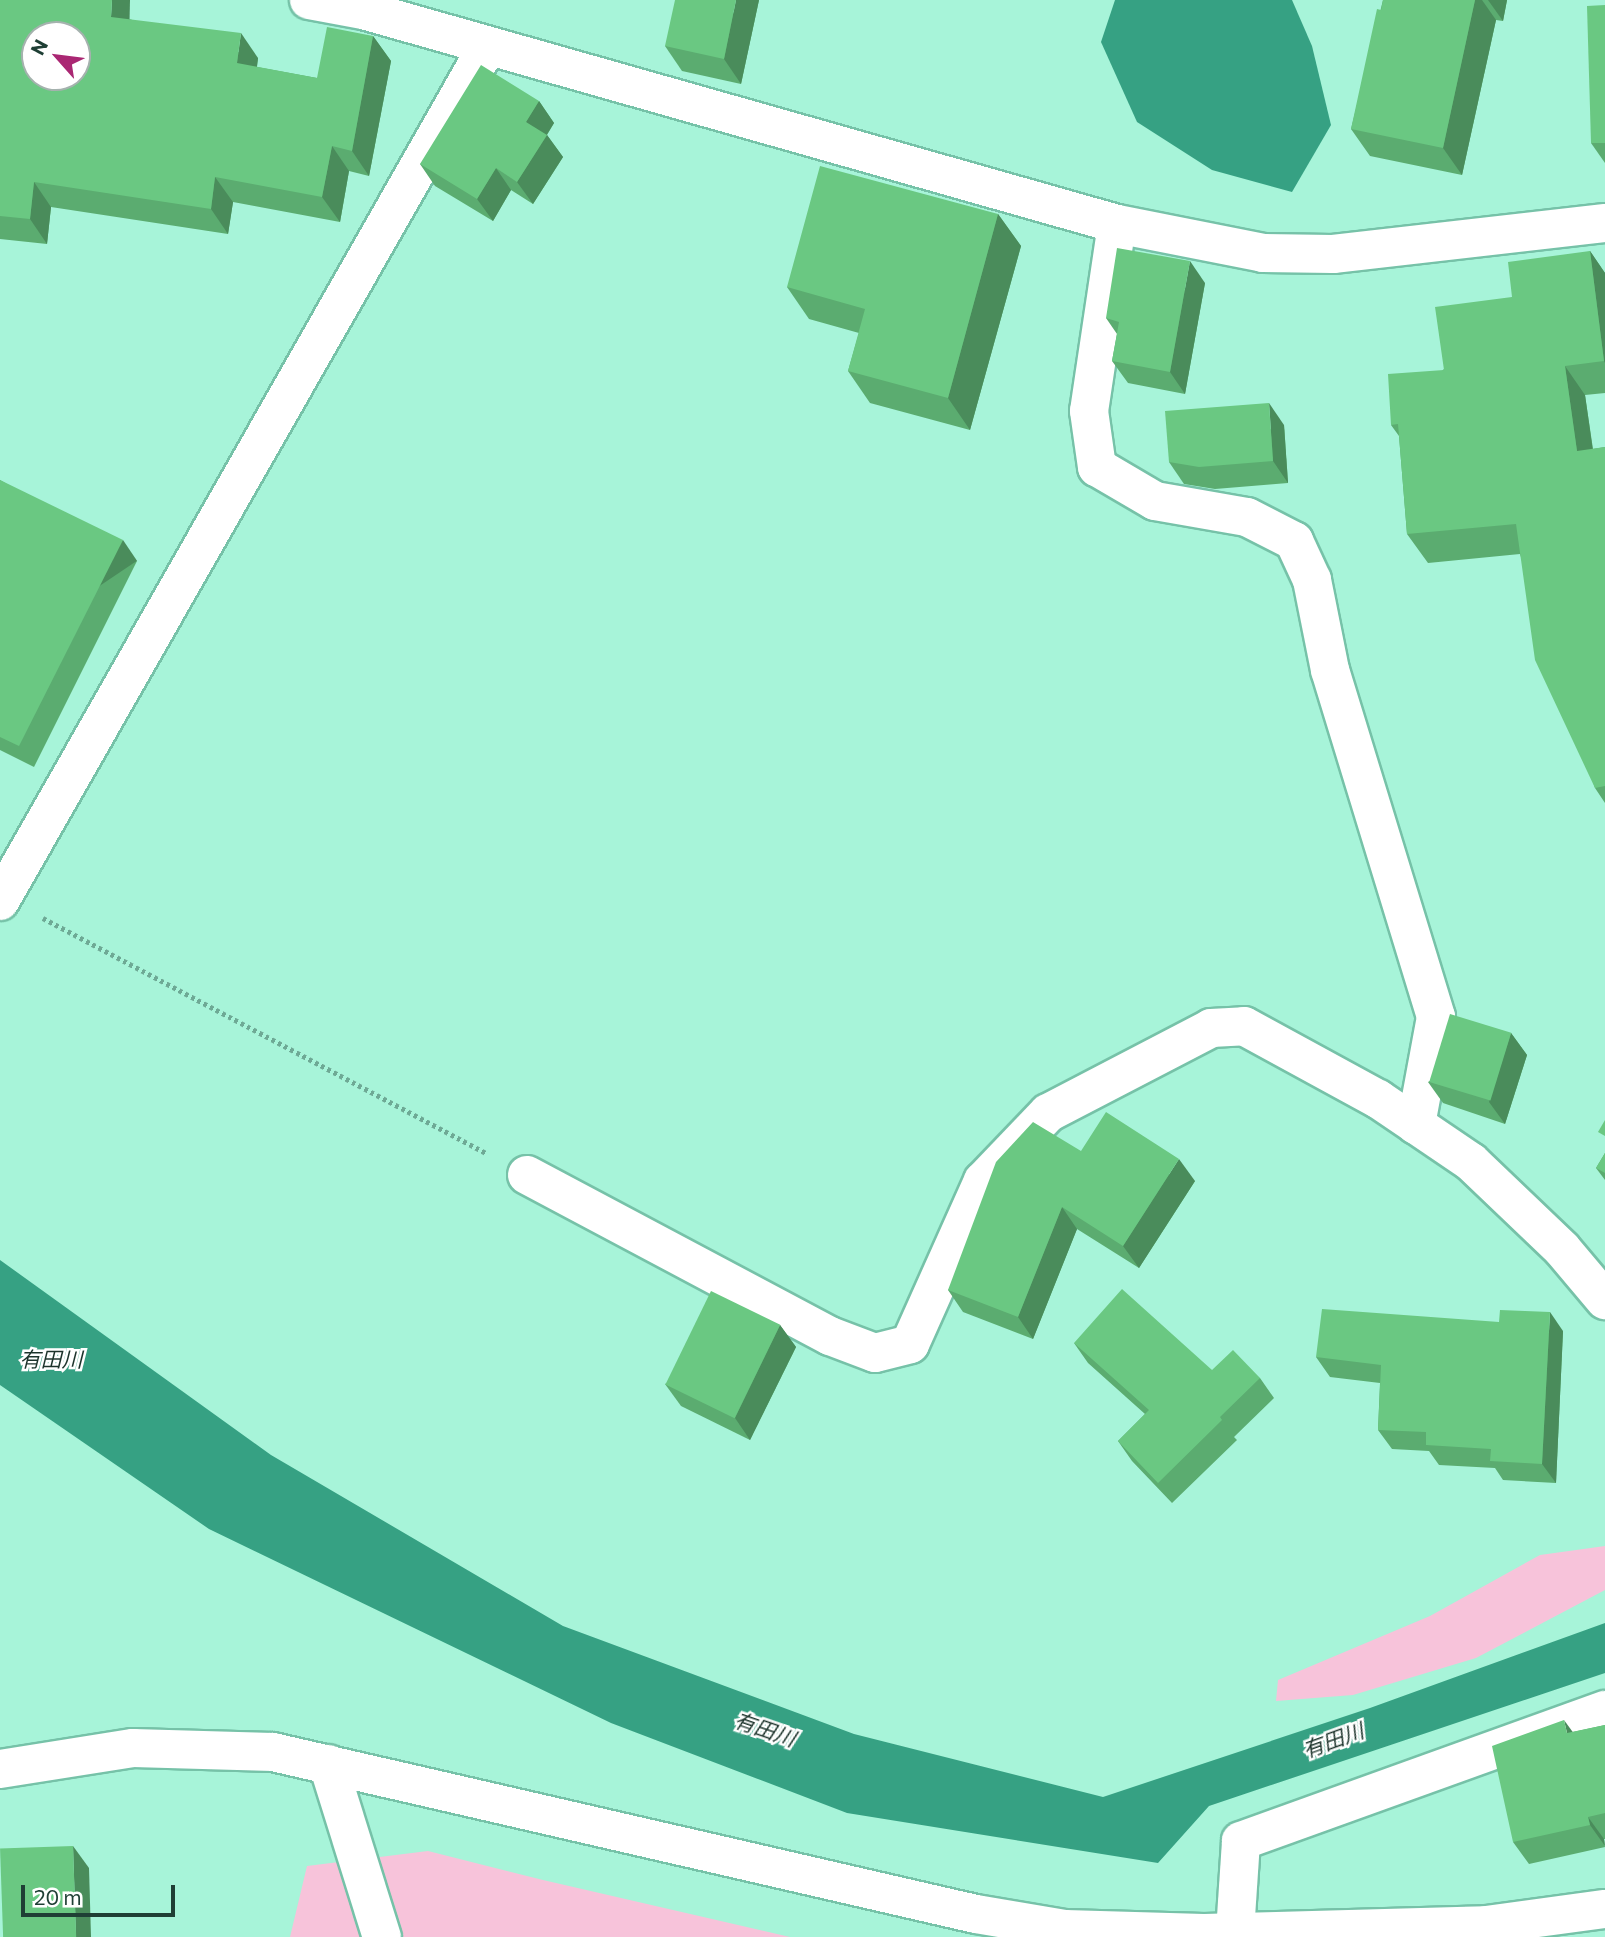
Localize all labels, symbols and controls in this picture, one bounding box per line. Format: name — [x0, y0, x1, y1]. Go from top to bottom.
north arrow — [21, 21, 91, 91]
text: N — [25, 35, 52, 59]
water label: 有田川 — [20, 1346, 82, 1372]
water label: 有田川 — [731, 1707, 799, 1751]
water label: 有田川 — [1299, 1717, 1367, 1763]
scale bar — [24, 1870, 178, 1914]
text: 20 m — [34, 1884, 82, 1909]

